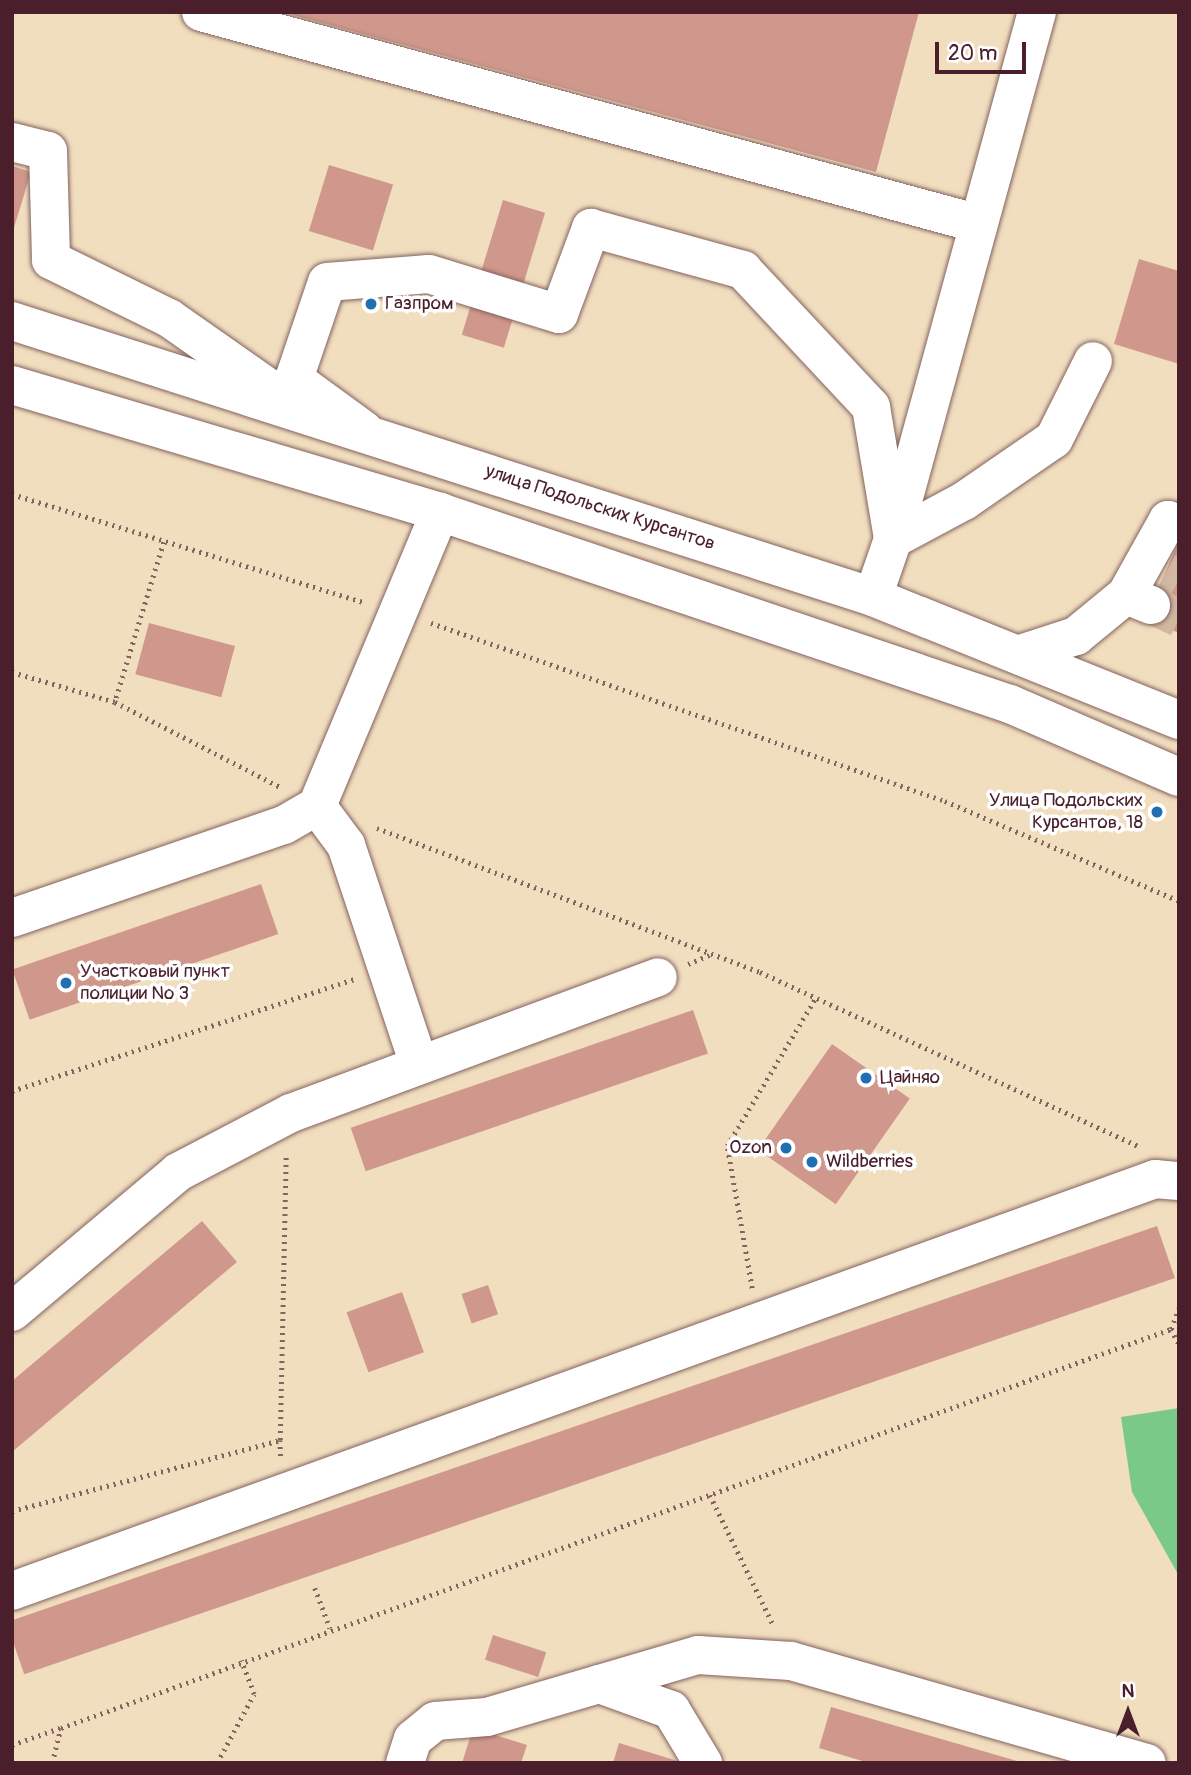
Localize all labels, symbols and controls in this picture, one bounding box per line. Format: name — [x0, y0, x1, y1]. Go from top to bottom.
scale bar — [939, 28, 1030, 72]
text: 20 m — [948, 40, 997, 67]
place label: Газпром — [385, 293, 453, 315]
marker: Газпром — [363, 296, 379, 312]
street label: улица Подольских Курсантов — [482, 460, 718, 556]
place label: Улица Подольских Курсантов, 18 — [989, 790, 1143, 834]
marker: Улица Подольских Курсантов, 18 — [1149, 804, 1165, 820]
place label: Участковый пункт полиции № 3 — [80, 961, 230, 1005]
marker: Участковый пункт полиции № 3 — [58, 975, 74, 991]
place label: Цайняо — [880, 1067, 940, 1089]
marker: Цайняо — [858, 1070, 874, 1086]
place label: Ozon — [729, 1137, 772, 1159]
marker: Ozon — [778, 1140, 794, 1156]
place label: Wildberries — [826, 1151, 913, 1173]
marker: Wildberries — [804, 1154, 820, 1170]
north arrow — [1093, 1677, 1163, 1747]
text: N — [1122, 1679, 1134, 1703]

